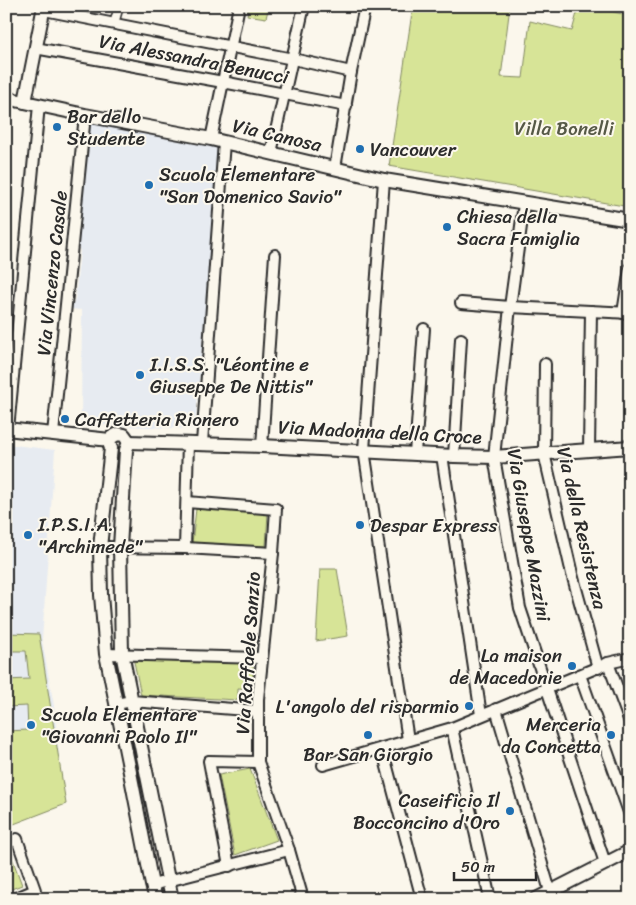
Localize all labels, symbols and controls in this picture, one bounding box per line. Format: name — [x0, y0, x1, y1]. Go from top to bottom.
street label: Via Alessandra Benucci — [96, 24, 292, 94]
place label: Bar dello Studente — [67, 100, 145, 155]
street label: Via Canosa — [229, 109, 325, 161]
park label: Villa Bonelli — [514, 112, 615, 145]
marker: Bar dello Studente — [51, 121, 63, 133]
place label: Vancouver — [370, 133, 457, 166]
marker: Vancouver — [354, 143, 366, 155]
place label: Scuola Elementare "San Domenico Savio" — [159, 158, 342, 213]
marker: Scuola Elementare "San Domenico Savio" — [143, 179, 155, 191]
street label: Via Vincenzo Casale — [27, 189, 77, 357]
place label: Chiesa della Sacra Famiglia — [457, 200, 580, 255]
marker: Chiesa della Sacra Famiglia — [441, 221, 453, 233]
place label: I.I.S.S. "Léontine e Giuseppe De Nittis" — [149, 348, 313, 403]
marker: I.I.S.S. "Léontine e Giuseppe De Nittis" — [134, 369, 146, 381]
place label: Caffetteria Rionero — [75, 403, 239, 436]
street label: Via Madonna della Croce — [277, 410, 483, 454]
marker: Caffetteria Rionero — [59, 413, 71, 425]
street label: Via della Resistenza — [547, 444, 617, 613]
street label: Via Giuseppe Mazzini — [498, 446, 561, 625]
place label: I.P.S.I.A. "Archimede" — [37, 508, 143, 563]
place label: Despar Express — [370, 509, 498, 542]
marker: Despar Express — [354, 519, 366, 531]
marker: I.P.S.I.A. "Archimede" — [22, 529, 34, 541]
street label: Via Raffaele Sanzio — [226, 570, 270, 736]
place label: La maison de Macedonie — [449, 639, 562, 694]
marker: La maison de Macedonie — [566, 660, 578, 672]
place label: L'angolo del risparmio — [276, 690, 459, 723]
place label: Scuola Elementare "Giovanni Paolo II" — [41, 698, 198, 753]
marker: L'angolo del risparmio — [463, 700, 475, 712]
place label: Merceria da Concetta — [501, 708, 601, 763]
marker: Scuola Elementare "Giovanni Paolo II" — [25, 719, 37, 731]
marker: Bar San Giorgio — [362, 729, 374, 741]
marker: Merceria da Concetta — [605, 729, 617, 741]
place label: Bar San Giorgio — [303, 738, 433, 771]
place label: Caseificio Il Bocconcino d'Oro — [353, 784, 501, 839]
marker: Caseificio Il Bocconcino d'Oro — [504, 805, 516, 817]
scale bar — [454, 850, 536, 882]
text: 50 m — [461, 854, 496, 880]

